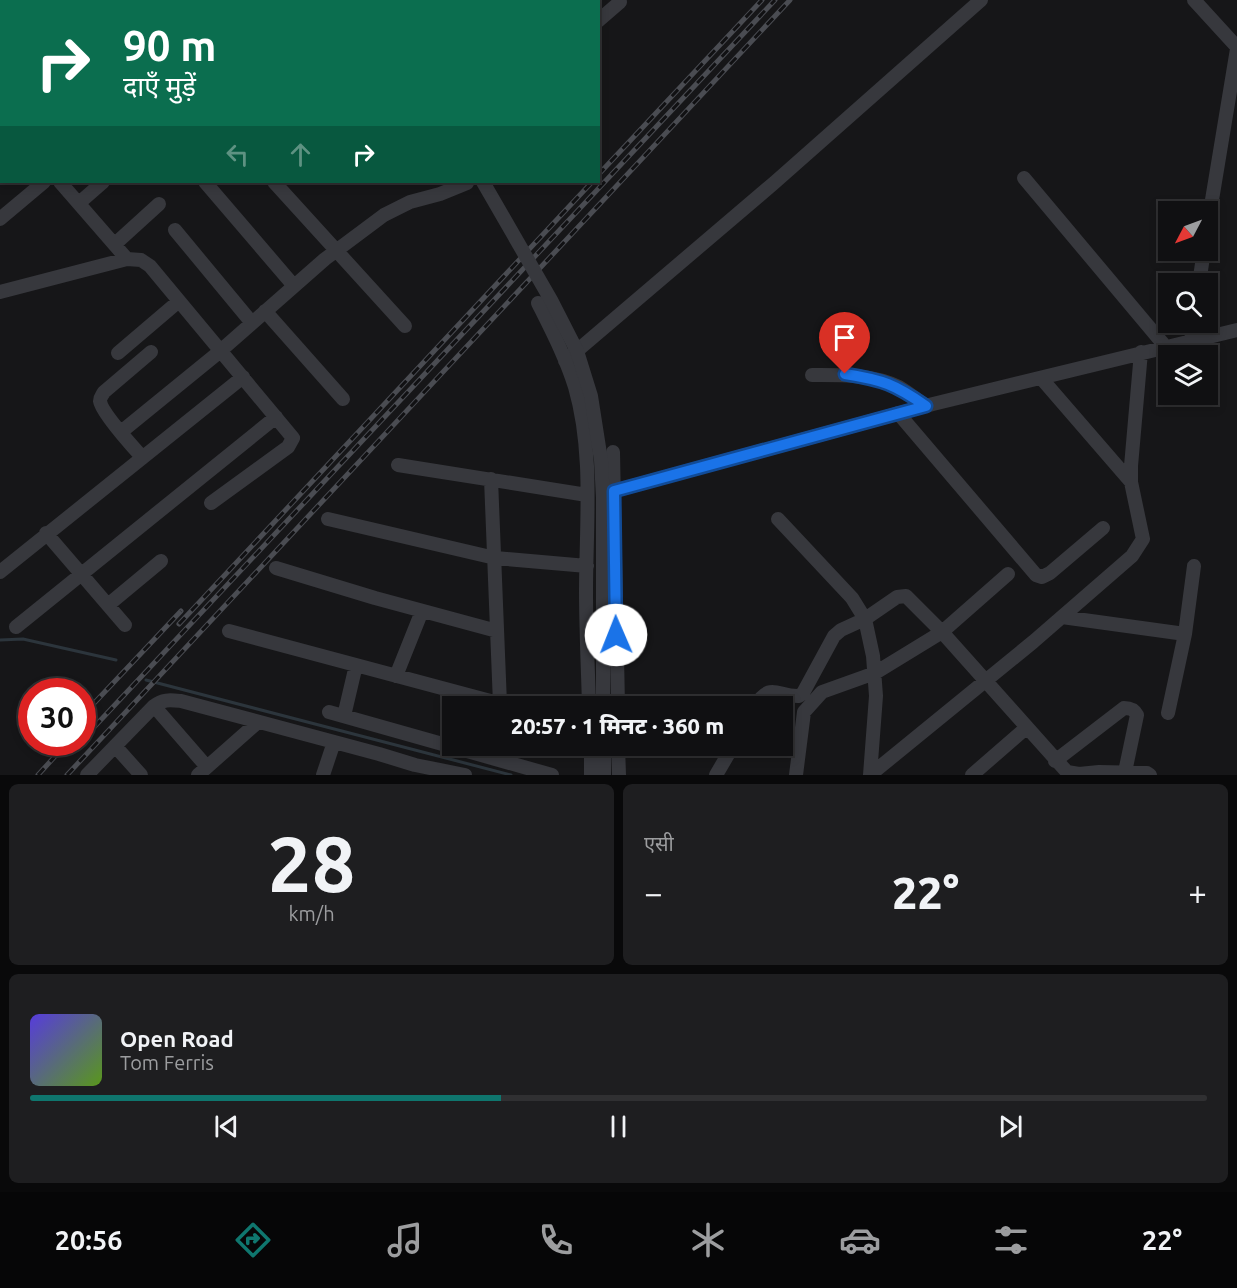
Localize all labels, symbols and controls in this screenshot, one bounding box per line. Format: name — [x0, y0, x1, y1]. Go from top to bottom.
text: 90 m — [123, 22, 217, 69]
icon: right — [24, 24, 102, 102]
text: दाएँ मुड़ें — [123, 71, 196, 101]
icon: left — [221, 138, 254, 171]
icon: ahead — [284, 138, 317, 171]
icon: right — [347, 138, 380, 171]
north arrow — [1158, 201, 1218, 261]
map controls — [1158, 201, 1218, 405]
button: search — [1158, 273, 1218, 333]
pin — [819, 312, 870, 374]
icon: arrive — [828, 321, 861, 354]
button: layers — [1158, 345, 1218, 405]
position arrow — [584, 603, 648, 667]
speed limit sign: 30 — [18, 678, 96, 756]
text: 20:57 · 1 मिनट · 360 m — [511, 713, 724, 738]
text: 28 — [268, 819, 355, 907]
text: एसी — [644, 832, 674, 855]
text: 22° — [892, 867, 959, 918]
text: − — [644, 874, 663, 911]
text: + — [1188, 874, 1207, 911]
text: km/h — [288, 902, 335, 925]
text: Open Road — [120, 1026, 234, 1051]
text: Tom Ferris — [120, 1051, 214, 1074]
icon: previous — [210, 1110, 243, 1143]
icon: pause — [602, 1110, 635, 1143]
icon: next — [994, 1110, 1027, 1143]
icon: directions — [232, 1219, 274, 1261]
icon: music — [384, 1219, 426, 1261]
icon: phone — [535, 1219, 577, 1261]
icon: climate — [687, 1219, 729, 1261]
icon: car — [839, 1219, 881, 1261]
icon: filters — [990, 1219, 1032, 1261]
text: 20:56 — [55, 1225, 122, 1255]
text: 22° — [1142, 1225, 1182, 1255]

